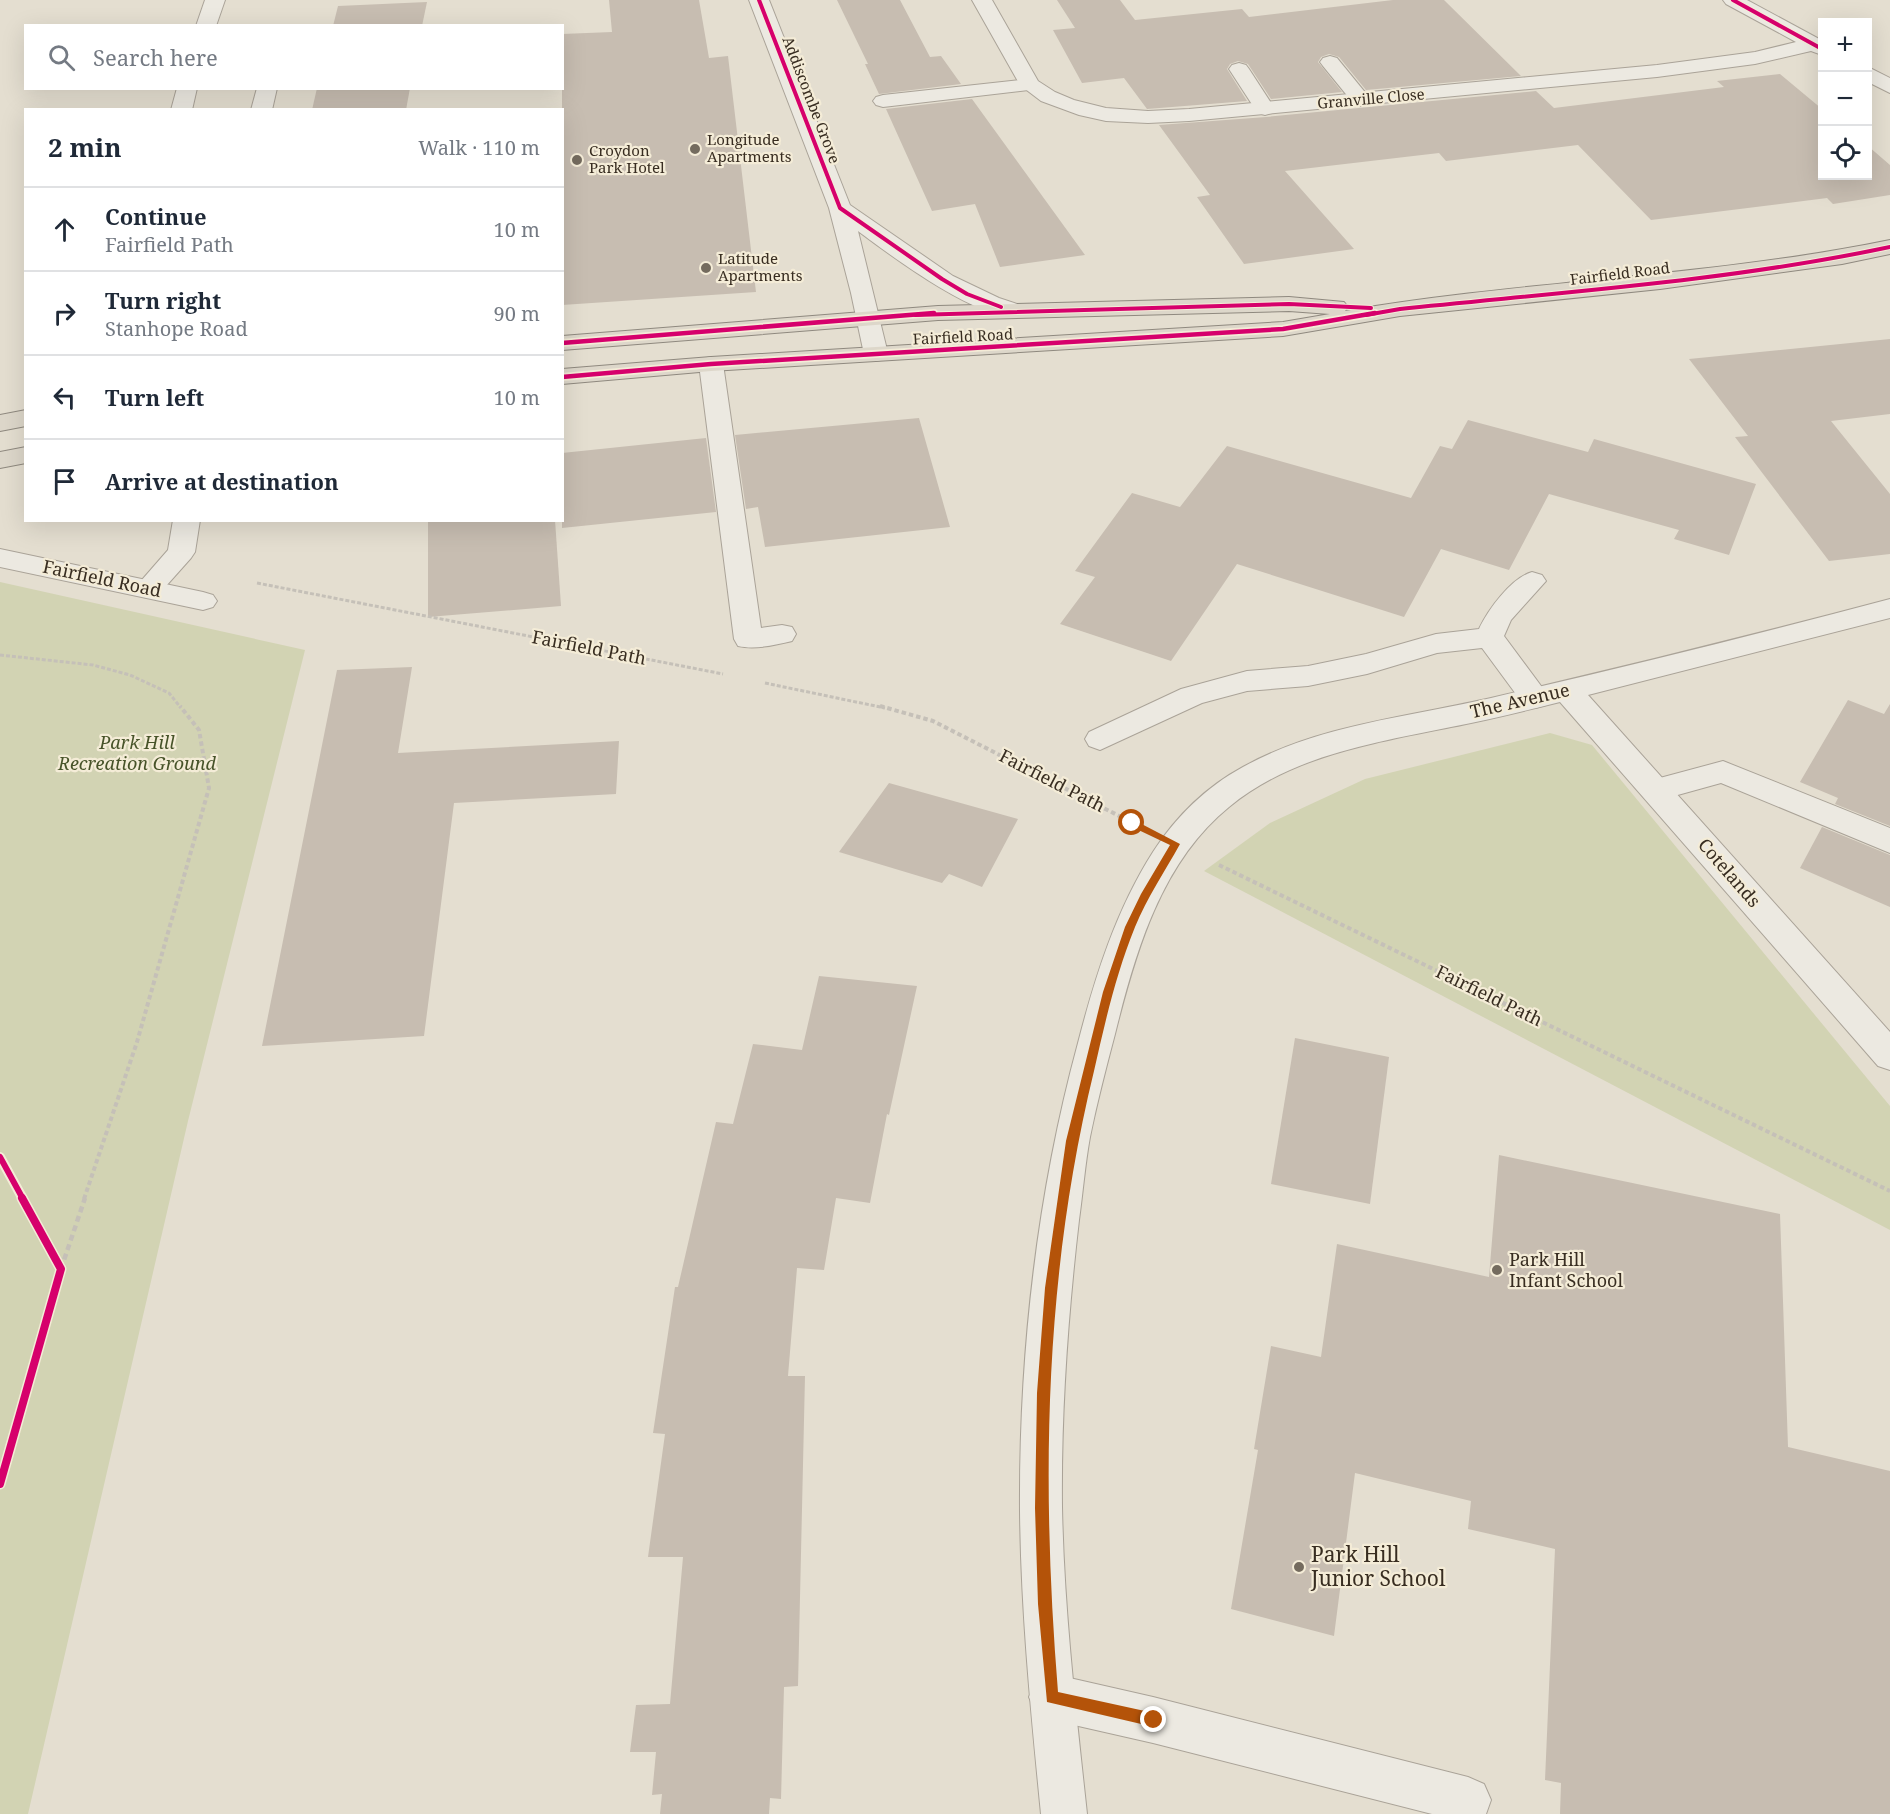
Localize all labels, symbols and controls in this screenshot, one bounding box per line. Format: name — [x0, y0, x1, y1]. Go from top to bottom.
map controls — [1818, 18, 1872, 180]
button: + — [1818, 18, 1872, 72]
search box — [24, 24, 564, 90]
street label: Addiscombe Grove — [778, 33, 845, 166]
icon: search — [45, 41, 78, 74]
text: Search here — [93, 42, 218, 72]
button: − — [1818, 72, 1872, 126]
street label: Granville Close — [1316, 83, 1425, 113]
button: locate — [1818, 126, 1872, 180]
text: 2 min — [48, 129, 122, 165]
place label: Longitude Apartments — [707, 129, 792, 166]
text: Walk · 110 m — [418, 134, 540, 161]
place label: Croydon Park Hotel — [589, 140, 665, 177]
marker: Longitude Apartments — [688, 142, 702, 156]
marker: Croydon Park Hotel — [570, 153, 584, 167]
text: Continue — [105, 201, 207, 231]
icon: ahead — [48, 213, 81, 246]
text: 10 m — [494, 216, 540, 243]
text: Fairfield Path — [105, 231, 234, 258]
place label: Latitude Apartments — [718, 248, 803, 285]
street label: Fairfield Road — [1569, 257, 1671, 289]
marker: Latitude Apartments — [699, 261, 713, 275]
text: Turn right — [105, 285, 221, 315]
icon: right — [48, 297, 81, 330]
text: 90 m — [494, 300, 540, 327]
text: Stanhope Road — [105, 315, 248, 342]
street label: Fairfield Road — [912, 323, 1014, 349]
icon: left — [48, 381, 81, 414]
text: Turn left — [105, 382, 204, 412]
text: 10 m — [494, 384, 540, 411]
icon: arrive — [48, 465, 81, 498]
text: Arrive at destination — [105, 466, 339, 496]
street label: Fairfield Road — [41, 554, 164, 602]
street label: Fairfield Path — [530, 624, 648, 670]
street label: The Avenue — [1468, 677, 1572, 723]
park label: Park Hill Recreation Ground — [57, 730, 217, 775]
street label: Fairfield Path — [995, 743, 1110, 817]
route start — [1118, 809, 1144, 835]
street label: Cotelands — [1693, 833, 1766, 912]
street label: Fairfield Path — [1432, 959, 1547, 1031]
place label: Park Hill Infant School — [1509, 1247, 1623, 1292]
marker: Park Hill Infant School — [1490, 1263, 1504, 1277]
place label: Park Hill Junior School — [1310, 1540, 1446, 1592]
marker: Park Hill Junior School — [1292, 1560, 1306, 1574]
route end — [1140, 1706, 1166, 1732]

